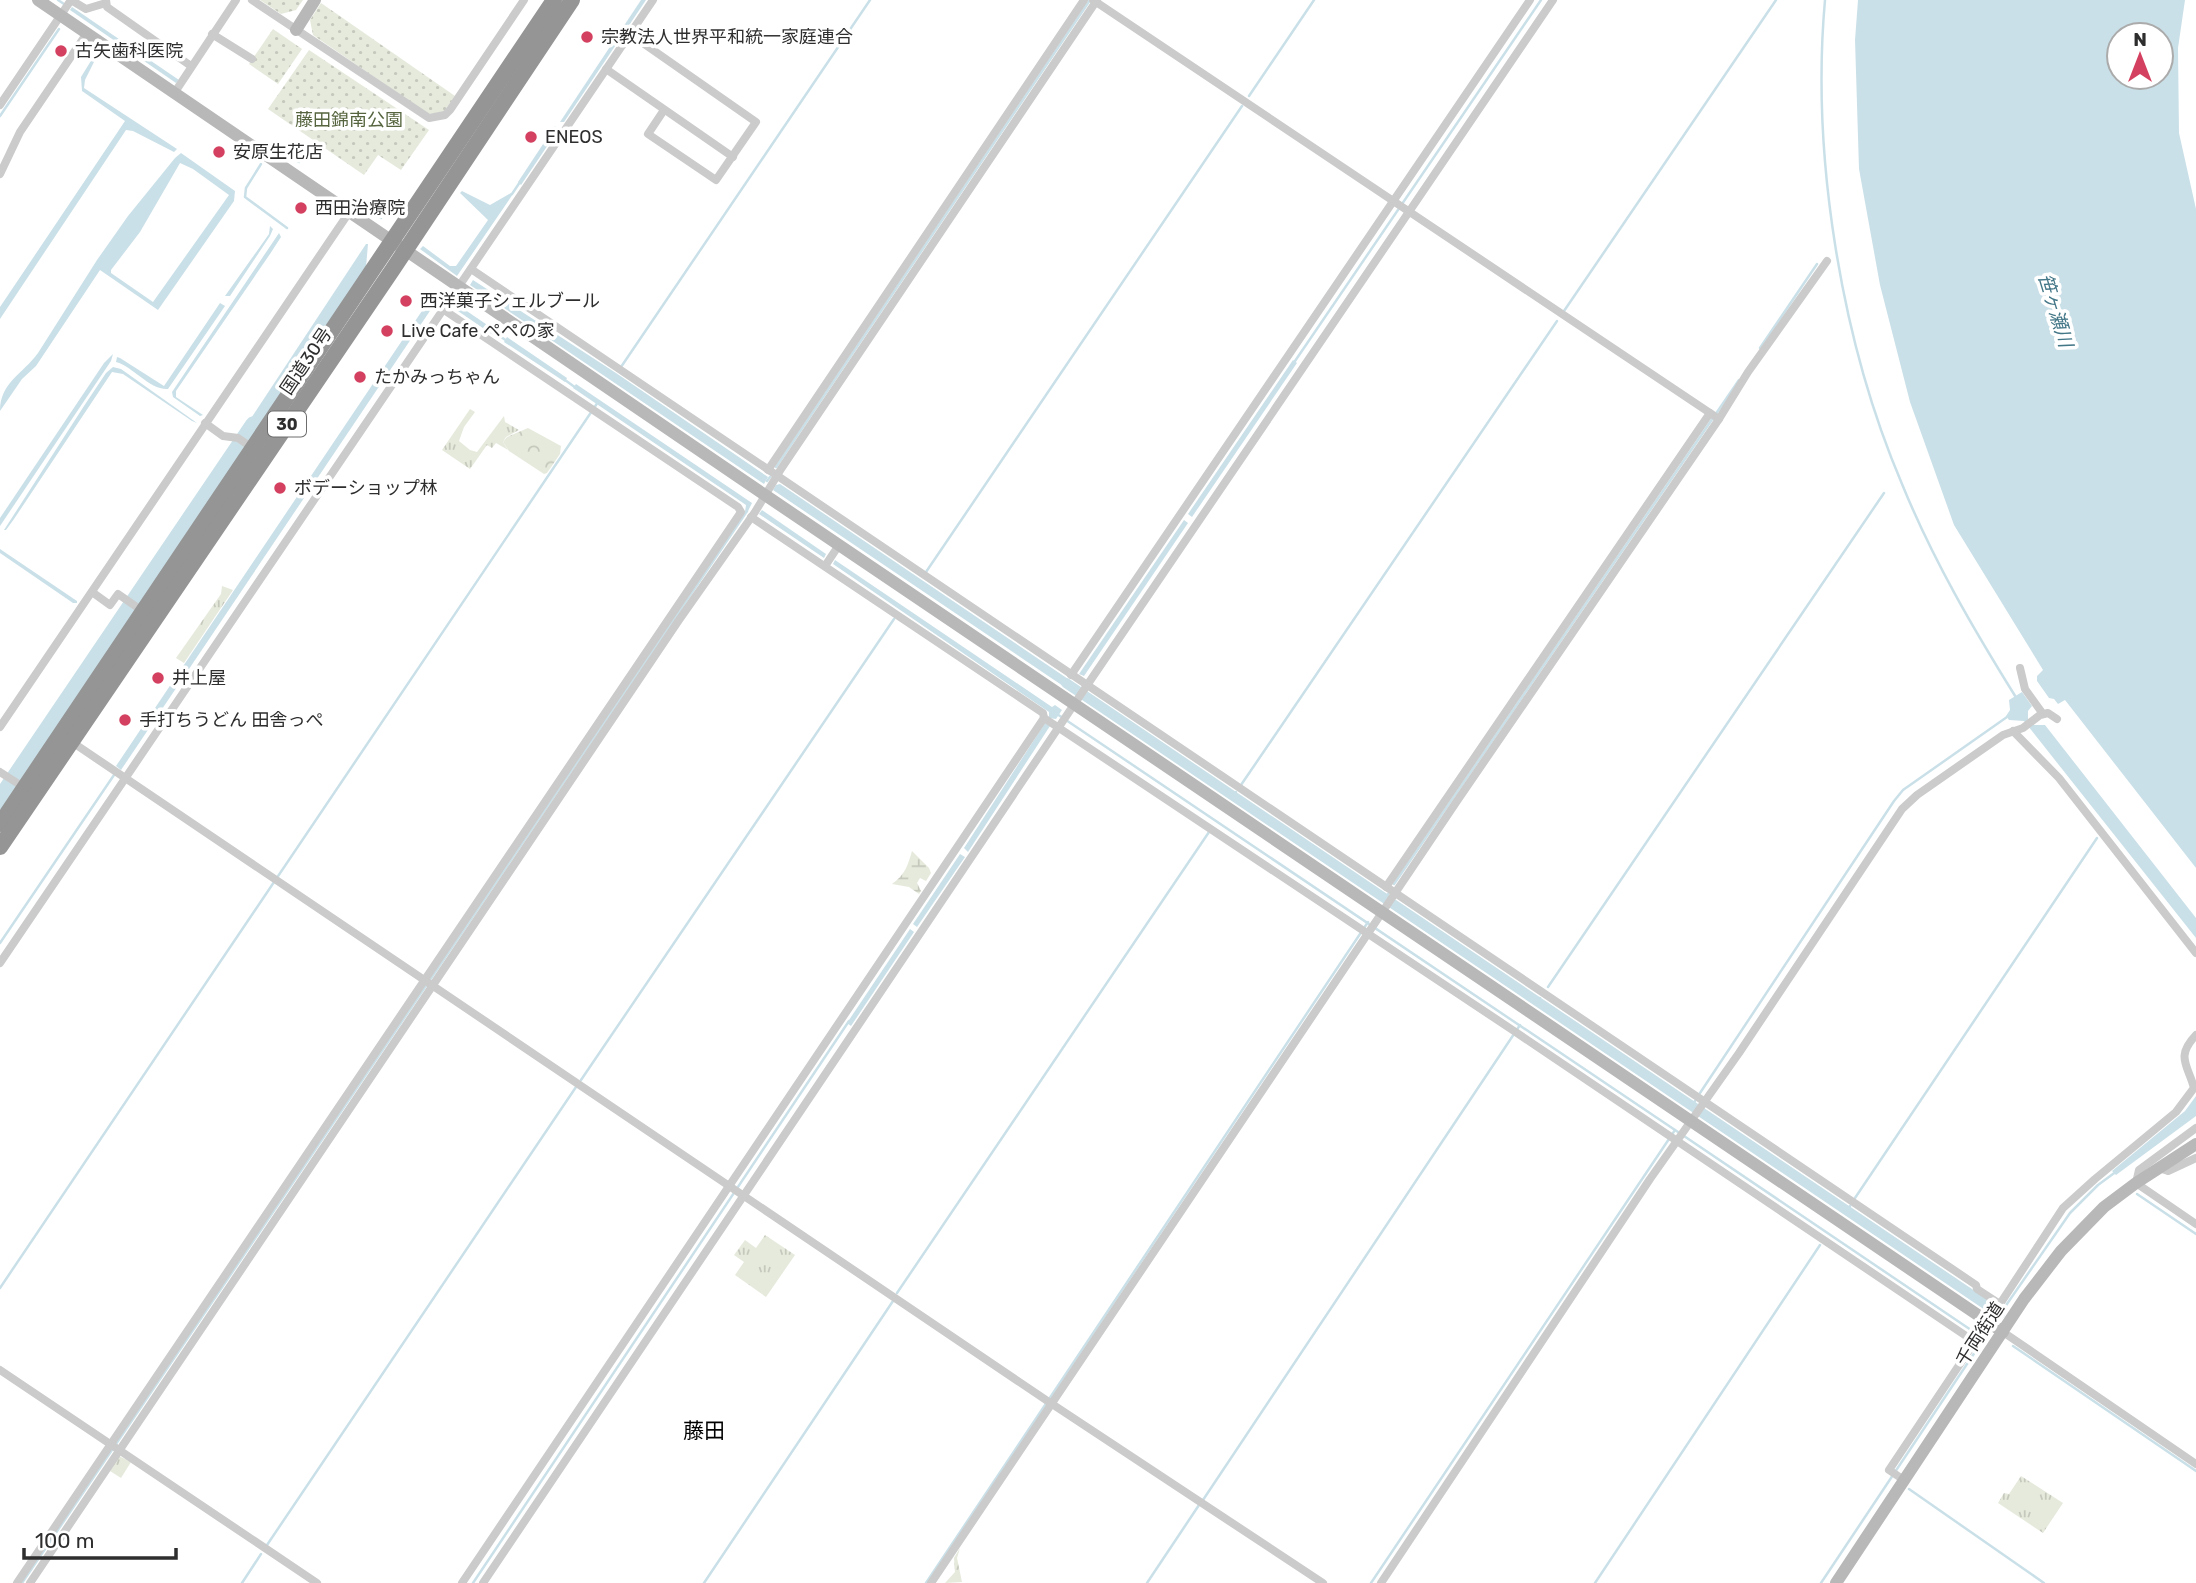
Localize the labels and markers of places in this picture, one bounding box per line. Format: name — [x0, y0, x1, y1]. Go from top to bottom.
place label: 宗教法人世界平和統一家庭連合 — [601, 26, 853, 48]
marker: 宗教法人世界平和統一家庭連合 — [579, 29, 595, 45]
place label: 古矢歯科医院 — [75, 40, 183, 62]
marker: 古矢歯科医院 — [53, 43, 69, 59]
place label: ENEOS — [545, 126, 603, 148]
marker: ENEOS — [523, 129, 539, 145]
place label: 安原生花店 — [233, 141, 323, 163]
marker: 安原生花店 — [211, 144, 227, 160]
place label: 西田治療院 — [315, 197, 405, 219]
marker: 西田治療院 — [293, 200, 309, 216]
place label: 西洋菓子シェルブール — [420, 290, 600, 312]
marker: 西洋菓子シェルブール — [398, 293, 414, 309]
place label: Live Cafe ペペの家 — [401, 320, 555, 342]
marker: Live Cafe ペペの家 — [379, 323, 395, 339]
place label: たかみっちゃん — [374, 366, 500, 388]
marker: たかみっちゃん — [352, 369, 368, 385]
place label: ボデーショップ林 — [294, 477, 438, 499]
marker: ボデーショップ林 — [272, 480, 288, 496]
place label: 井上屋 — [172, 667, 226, 689]
marker: 井上屋 — [150, 670, 166, 686]
place label: 手打ちうどん 田舎っぺ — [139, 709, 323, 731]
marker: 手打ちうどん 田舎っぺ — [117, 712, 133, 728]

